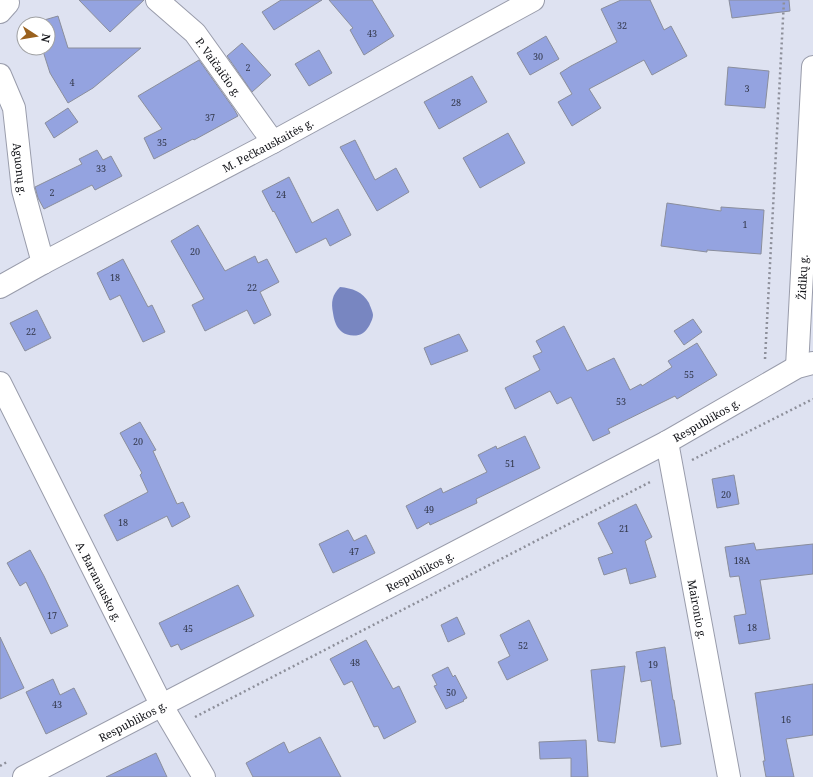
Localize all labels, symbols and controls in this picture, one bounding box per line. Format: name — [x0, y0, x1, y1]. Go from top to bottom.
north arrow — [16, 16, 56, 56]
house number: 32 — [617, 19, 627, 32]
house number: 43 — [367, 27, 377, 40]
text: N — [38, 32, 55, 44]
street label: P. Vaičaičio g. — [193, 34, 246, 100]
house number: 30 — [533, 50, 543, 63]
house number: 2 — [245, 61, 251, 74]
house number: 4 — [69, 76, 75, 89]
house number: 3 — [744, 82, 750, 95]
house number: 28 — [451, 96, 461, 109]
house number: 37 — [205, 111, 215, 124]
street label: M. Pečkauskaitės g. — [219, 114, 316, 175]
house number: 35 — [157, 136, 167, 149]
street label: Aguonų g. — [10, 142, 32, 197]
house number: 33 — [96, 162, 106, 175]
house number: 2 — [49, 186, 55, 199]
house number: 24 — [276, 188, 286, 201]
house number: 1 — [742, 218, 748, 231]
house number: 20 — [190, 245, 200, 258]
street label: Židikų g. — [793, 254, 811, 300]
house number: 18 — [110, 271, 120, 284]
house number: 22 — [247, 281, 257, 294]
house number: 22 — [26, 325, 36, 338]
house number: 55 — [684, 368, 694, 381]
street label: Respublikos g. — [670, 394, 742, 445]
house number: 53 — [616, 395, 626, 408]
house number: 20 — [133, 435, 143, 448]
house number: 51 — [505, 457, 515, 470]
house number: 20 — [721, 488, 731, 501]
house number: 49 — [424, 503, 434, 516]
house number: 18 — [118, 516, 128, 529]
house number: 21 — [619, 522, 629, 535]
street label: A. Baranausko g. — [73, 539, 126, 624]
house number: 47 — [349, 545, 359, 558]
street label: Respublikos g. — [383, 547, 456, 595]
house number: 18A — [734, 554, 751, 567]
street label: Maironio g. — [685, 578, 711, 640]
house number: 17 — [47, 609, 57, 622]
house number: 18 — [747, 621, 757, 634]
house number: 45 — [183, 622, 193, 635]
house number: 52 — [518, 639, 528, 652]
house number: 48 — [350, 656, 360, 669]
house number: 19 — [648, 658, 658, 671]
house number: 50 — [446, 686, 456, 699]
street label: Respublikos g. — [96, 697, 169, 745]
house number: 43 — [52, 698, 62, 711]
house number: 16 — [781, 713, 791, 726]

